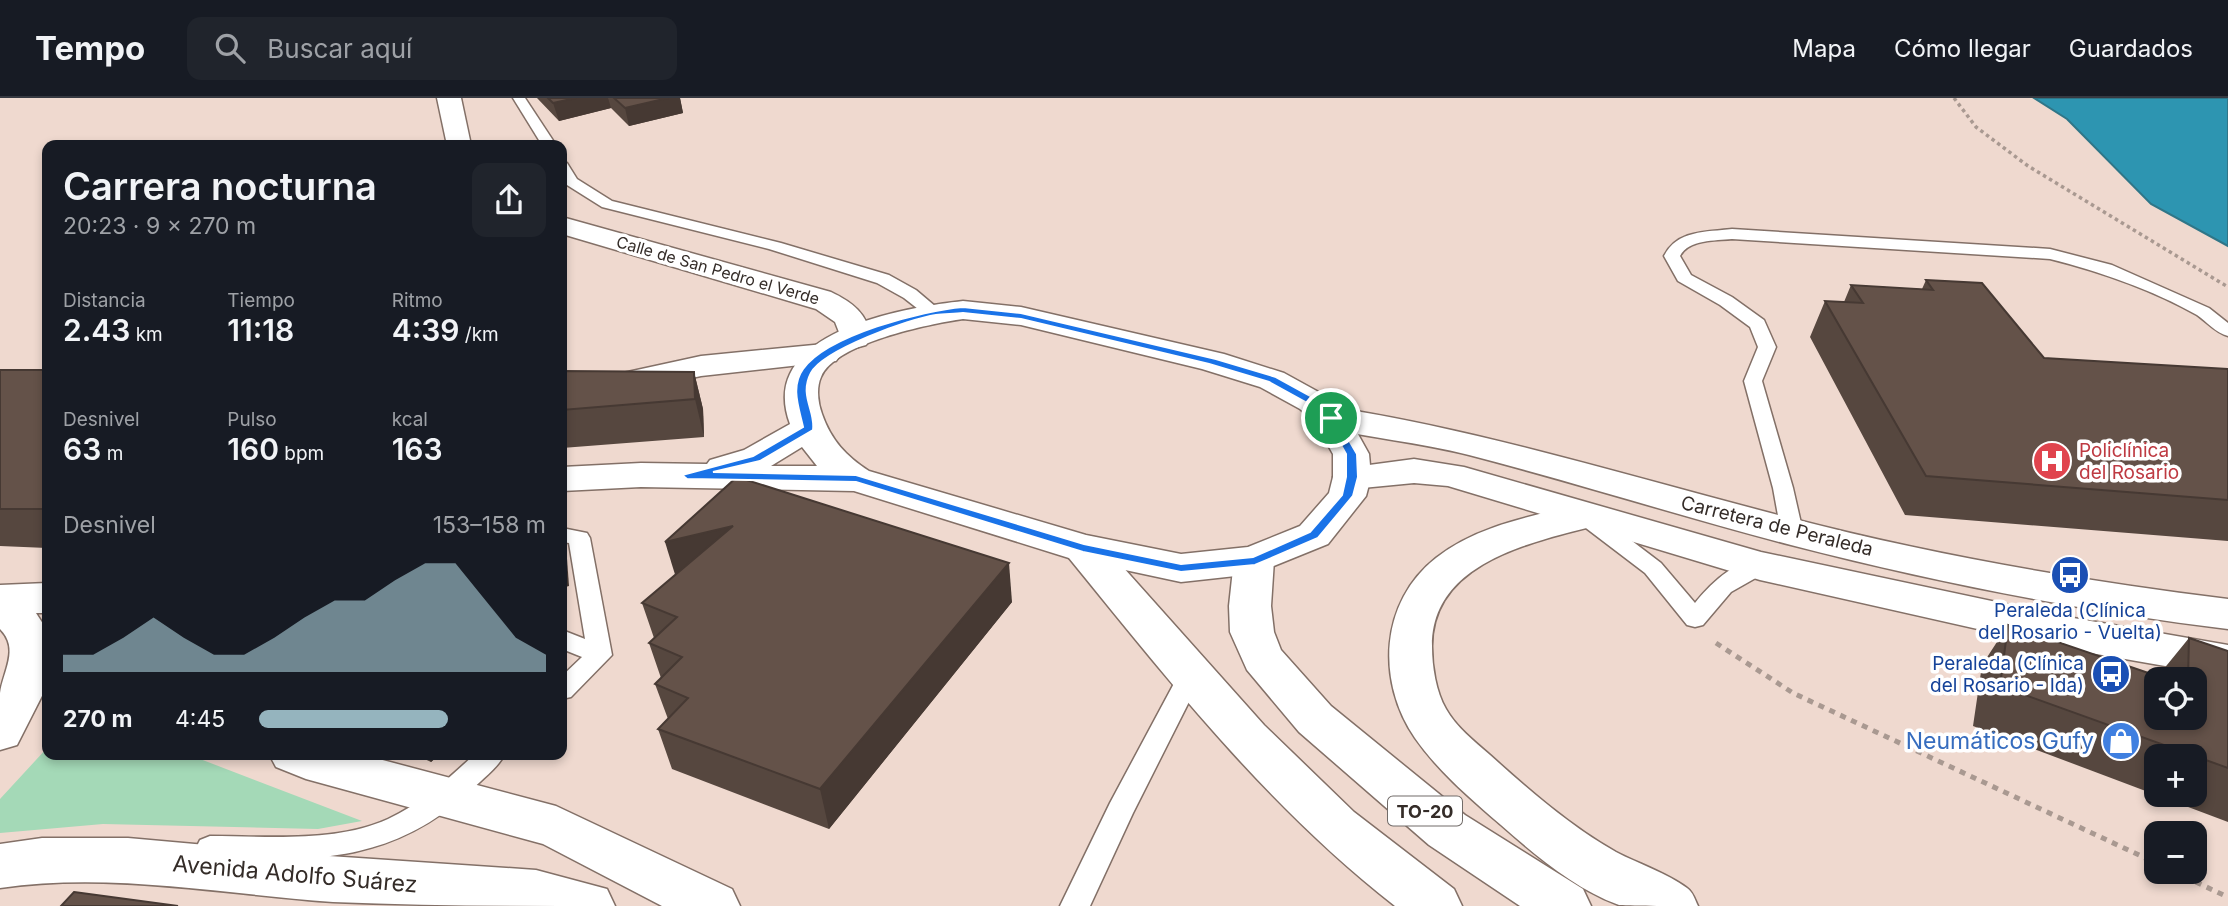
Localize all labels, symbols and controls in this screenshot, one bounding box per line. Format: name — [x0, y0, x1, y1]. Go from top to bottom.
search box — [187, 17, 677, 80]
text: Tempo — [35, 28, 145, 68]
icon: search — [211, 29, 249, 67]
text: Buscar aquí — [267, 33, 412, 64]
text: Mapa — [1792, 34, 1856, 63]
text: Cómo llegar — [1894, 34, 2031, 63]
text: Guardados — [2069, 34, 2193, 63]
text: Carrera nocturna — [63, 163, 377, 209]
button: share — [472, 163, 546, 237]
text: 20:23 · 9 × 270 m — [63, 212, 256, 240]
street label: Calle de San Pedro el Verde — [614, 231, 822, 309]
text: Distancia — [63, 289, 146, 312]
text: Tiempo — [227, 289, 295, 312]
text: Ritmo — [392, 289, 443, 312]
text: 2.43 — [63, 312, 130, 348]
text: 11:18 — [227, 312, 294, 348]
text: 4:39 — [392, 312, 459, 348]
text: km — [130, 323, 163, 346]
text: /km — [459, 323, 499, 346]
pin — [1301, 388, 1361, 448]
icon: arrive — [1312, 399, 1350, 437]
text: Desnivel — [63, 408, 140, 431]
text: Pulso — [227, 408, 277, 431]
text: kcal — [392, 408, 428, 431]
text: 63 — [63, 431, 101, 467]
text: 160 — [227, 431, 279, 467]
text: 163 — [392, 431, 443, 467]
place label: Policlínica del Rosario — [2079, 439, 2179, 484]
hospital icon: Policlínica del Rosario — [2031, 440, 2073, 482]
text: m — [101, 442, 123, 465]
text: bpm — [279, 442, 324, 465]
street label: Carretera de Peraleda — [1679, 491, 1875, 561]
text: Desnivel — [63, 511, 156, 539]
text: 153–158 m — [433, 511, 546, 539]
bus stop icon: Peraleda (Clínica del Rosario - Vuelta) — [2049, 554, 2091, 596]
place label: Peraleda (Clínica del Rosario - Vuelta) — [1978, 599, 2162, 644]
place label: Peraleda (Clínica del Rosario - Ida) — [1930, 652, 2084, 697]
bus stop icon: Peraleda (Clínica del Rosario - Ida) — [2090, 653, 2132, 695]
map controls — [2144, 667, 2207, 884]
button: locate — [2144, 667, 2207, 730]
text: 270 m — [63, 705, 132, 733]
text: 4:45 — [175, 705, 225, 733]
shop icon: Neumáticos Gufy — [2100, 720, 2142, 762]
place label: Neumáticos Gufy — [1906, 727, 2094, 755]
button: + — [2144, 744, 2207, 807]
road number: TO-20 — [1388, 796, 1462, 826]
button: − — [2144, 821, 2207, 884]
street label: Avenida Adolfo Suárez — [171, 849, 419, 899]

